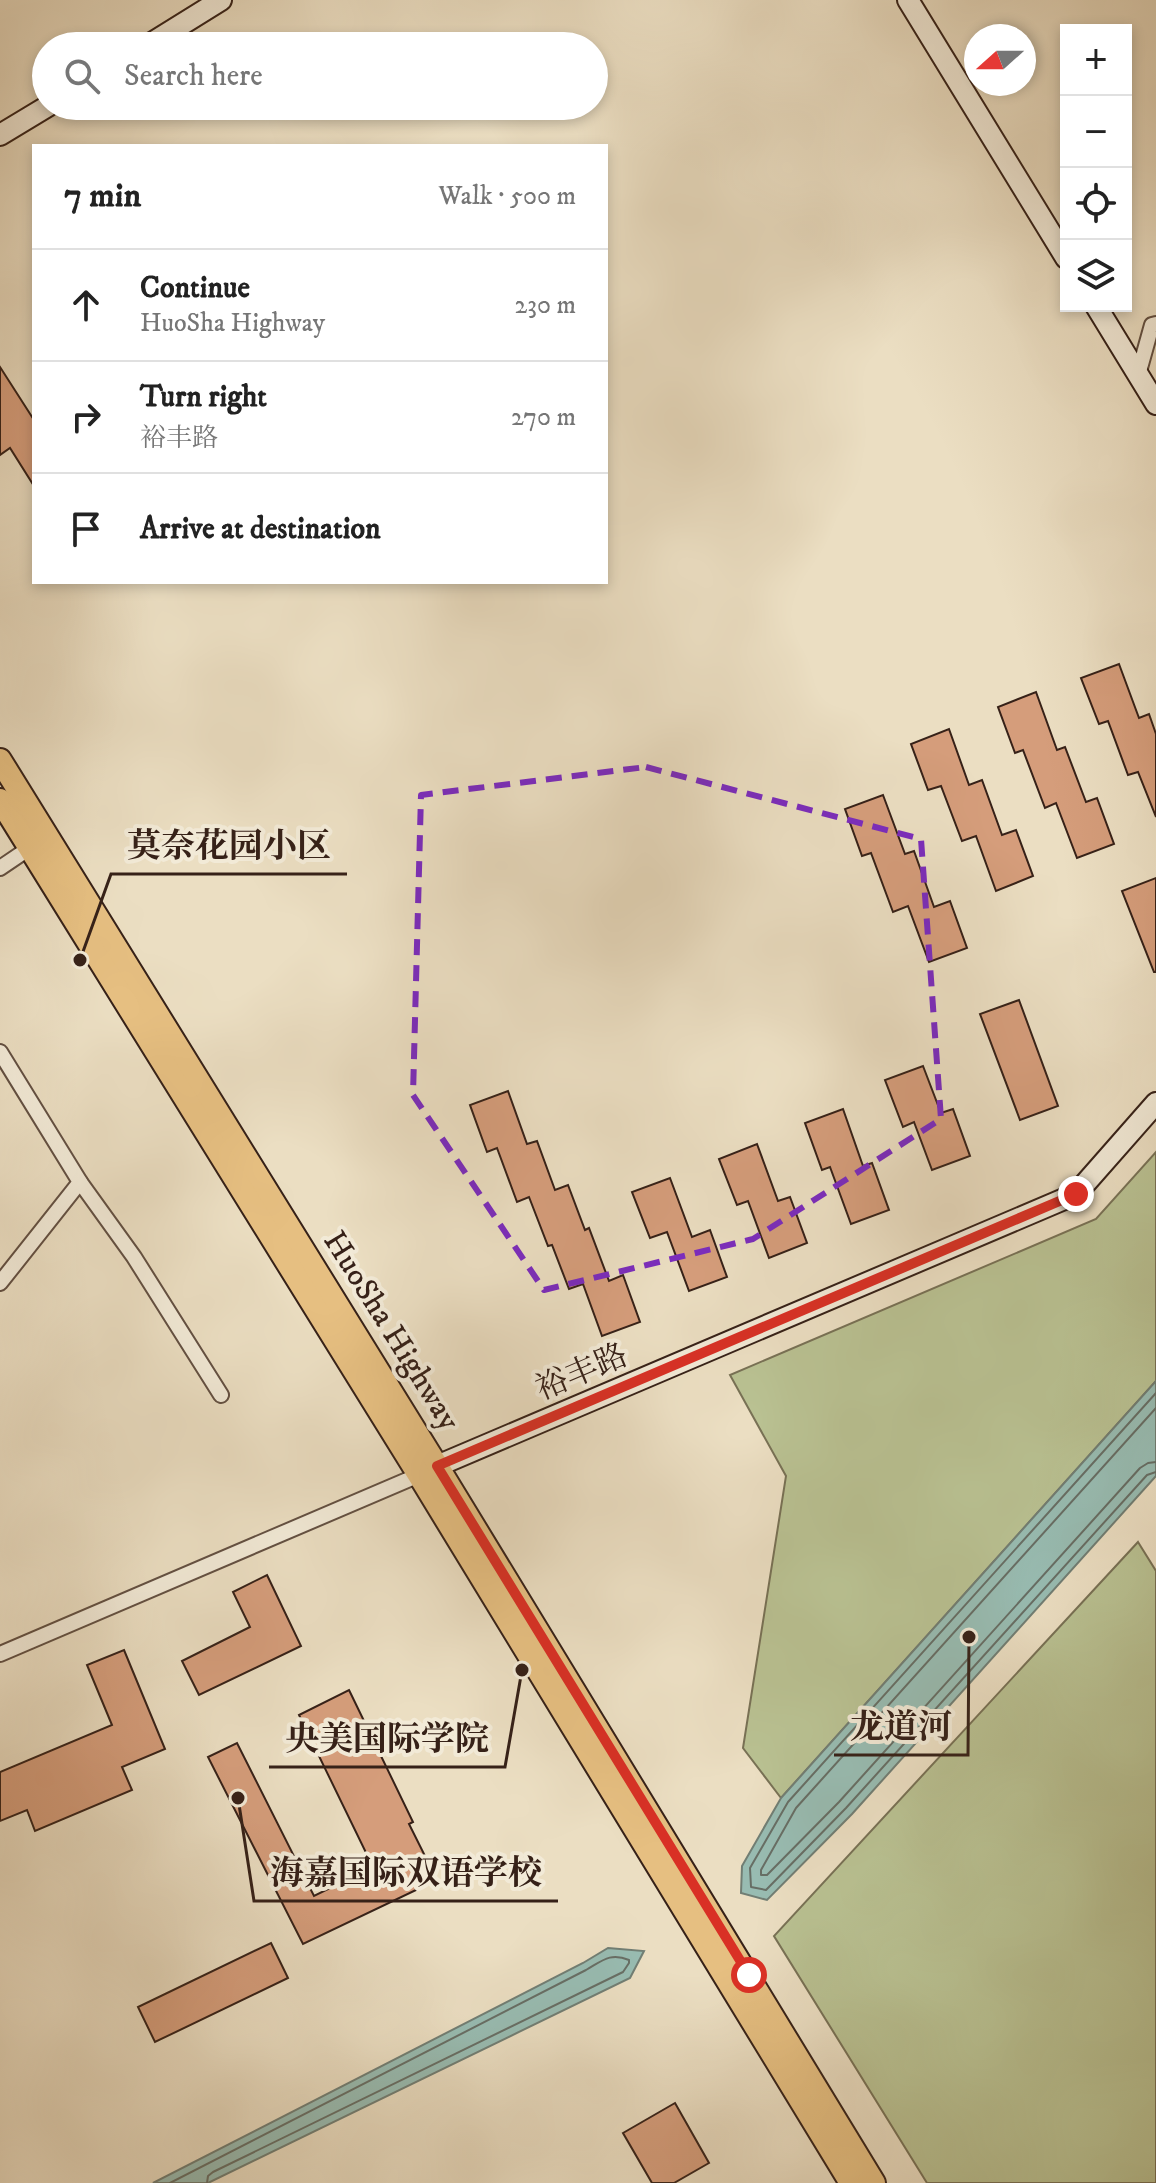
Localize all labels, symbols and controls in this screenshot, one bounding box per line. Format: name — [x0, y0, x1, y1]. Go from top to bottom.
north arrow — [964, 24, 1036, 96]
map controls — [1060, 24, 1132, 312]
button: + — [1060, 24, 1132, 96]
search box — [32, 32, 608, 120]
icon: search — [60, 54, 104, 98]
text: Search here — [124, 58, 263, 95]
button: − — [1060, 96, 1132, 168]
button: locate — [1060, 168, 1132, 240]
text: 7 min — [64, 175, 141, 217]
text: Walk · 500 m — [439, 180, 576, 213]
button: layers — [1060, 240, 1132, 312]
text: Continue — [140, 270, 250, 307]
icon: ahead — [64, 283, 108, 327]
text: 230 m — [514, 289, 576, 322]
text: HuoSha Highway — [140, 307, 325, 340]
text: Turn right — [140, 379, 267, 416]
icon: right — [64, 395, 108, 439]
text: 270 m — [511, 401, 576, 434]
text: 裕丰路 — [140, 422, 218, 455]
icon: arrive — [64, 507, 108, 551]
text: Arrive at destination — [140, 511, 381, 548]
callout: 莫奈花园小区 — [111, 816, 347, 874]
text: 莫奈花园小区 — [127, 826, 331, 868]
route end — [1058, 1176, 1094, 1212]
street label: HuoSha Highway — [314, 1224, 469, 1439]
street label: 裕丰路 — [530, 1336, 634, 1410]
callout: 龙道河 — [834, 1697, 968, 1755]
text: 龙道河 — [850, 1707, 952, 1749]
callout: 央美国际学院 — [269, 1709, 505, 1767]
text: 央美国际学院 — [285, 1719, 489, 1761]
callout: 海嘉国际双语学校 — [254, 1843, 558, 1901]
text: 海嘉国际双语学校 — [270, 1853, 542, 1895]
route start — [731, 1957, 767, 1993]

